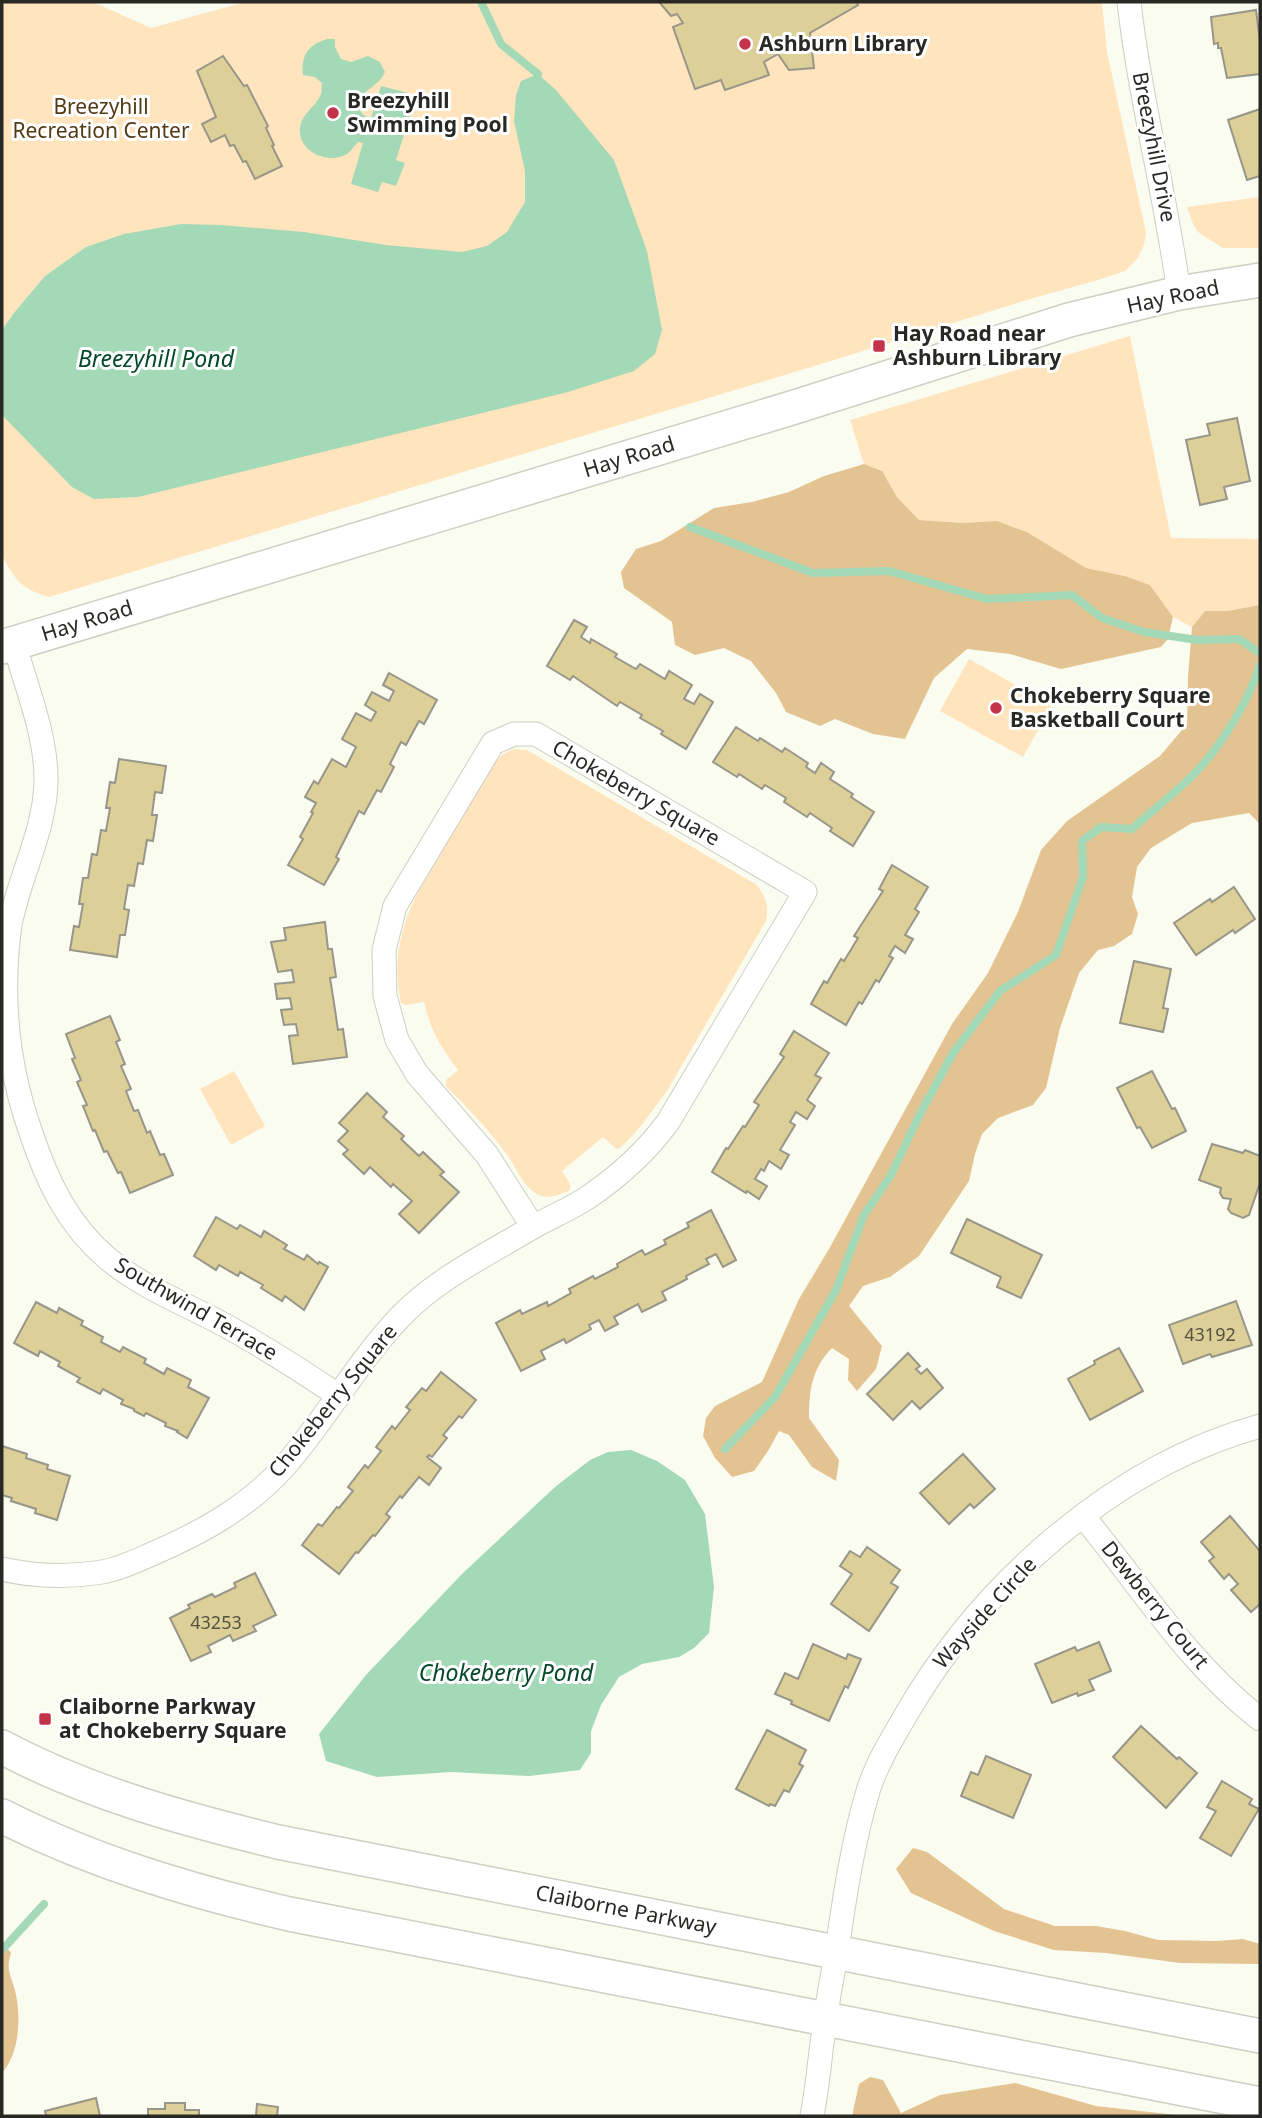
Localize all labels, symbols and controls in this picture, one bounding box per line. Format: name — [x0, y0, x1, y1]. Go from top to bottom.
place label: Ashburn Library — [759, 29, 927, 57]
marker: Ashburn Library — [737, 36, 753, 52]
street label: Breezyhill Drive — [1127, 69, 1183, 224]
place label: Breezyhill Swimming Pool — [347, 86, 508, 138]
park label: Breezyhill Recreation Center — [12, 92, 190, 144]
marker: Breezyhill Swimming Pool — [325, 105, 341, 121]
street label: Hay Road — [1124, 273, 1222, 319]
place label: Hay Road near Ashburn Library — [893, 319, 1061, 371]
marker: Hay Road near Ashburn Library — [871, 338, 887, 354]
water label: Breezyhill Pond — [78, 342, 235, 374]
street label: Hay Road — [580, 429, 678, 483]
street label: Hay Road — [38, 593, 136, 647]
place label: Chokeberry Square Basketball Court — [1010, 681, 1210, 733]
marker: Chokeberry Square Basketball Court — [988, 700, 1004, 716]
street label: Chokeberry Square — [547, 733, 726, 852]
street label: Southwind Terrace — [110, 1250, 283, 1366]
street label: Chokeberry Square — [262, 1318, 403, 1483]
house number: 43192 — [1184, 1322, 1236, 1346]
street label: Dewberry Court — [1096, 1535, 1216, 1674]
street label: Wayside Circle — [926, 1550, 1042, 1674]
house number: 43253 — [190, 1610, 242, 1634]
water label: Chokeberry Pond — [419, 1656, 594, 1688]
place label: Claiborne Parkway at Chokeberry Square — [59, 1692, 287, 1744]
marker: Claiborne Parkway at Chokeberry Square — [37, 1711, 53, 1727]
street label: Claiborne Parkway — [533, 1878, 719, 1940]

